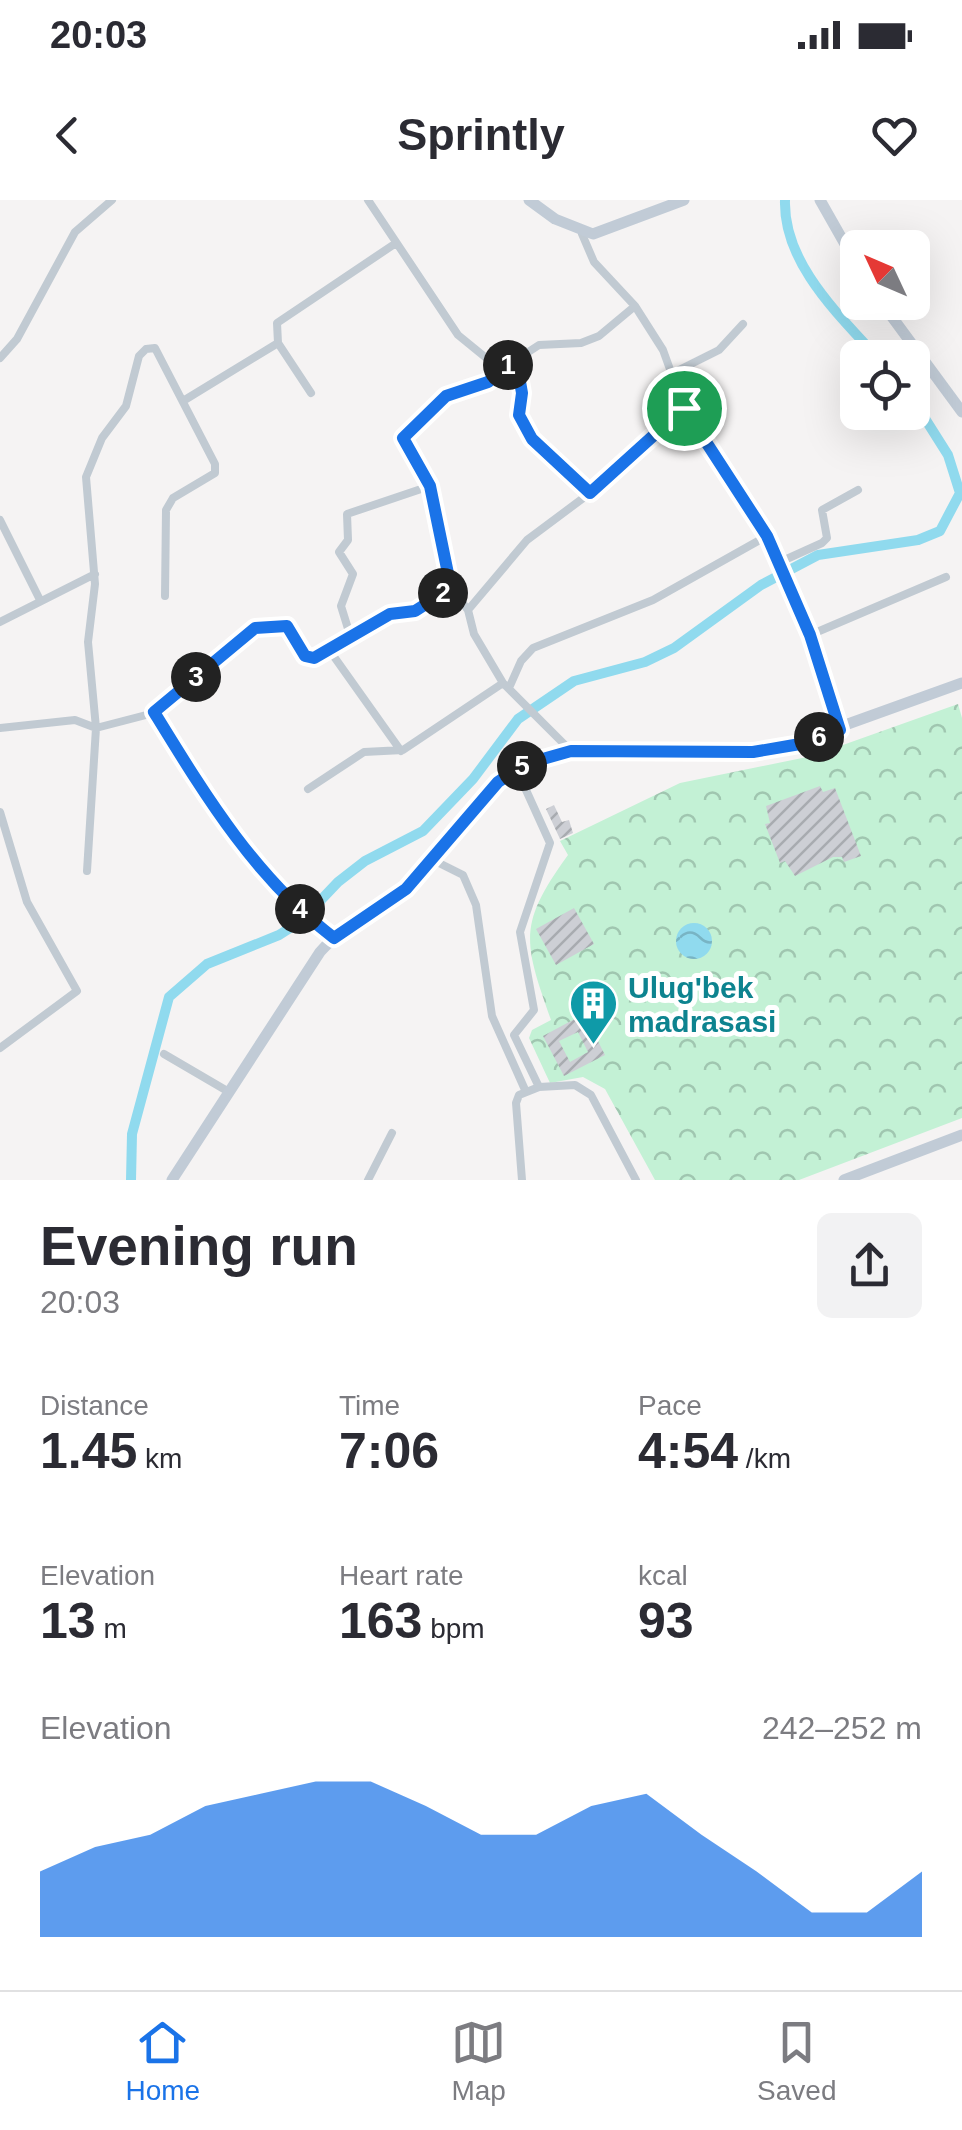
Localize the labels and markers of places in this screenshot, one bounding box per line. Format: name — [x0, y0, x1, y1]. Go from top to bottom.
pin: 1 — [483, 340, 533, 390]
pin — [642, 366, 727, 451]
pin: 2 — [418, 568, 468, 618]
pin: 3 — [171, 652, 221, 702]
pin: 6 — [794, 712, 844, 762]
pin: 5 — [497, 741, 547, 791]
pin: 4 — [275, 884, 325, 934]
place label: Ulug'bek madrasasi — [628, 971, 776, 1038]
building icon: Ulug'bek madrasasi — [567, 978, 619, 1046]

